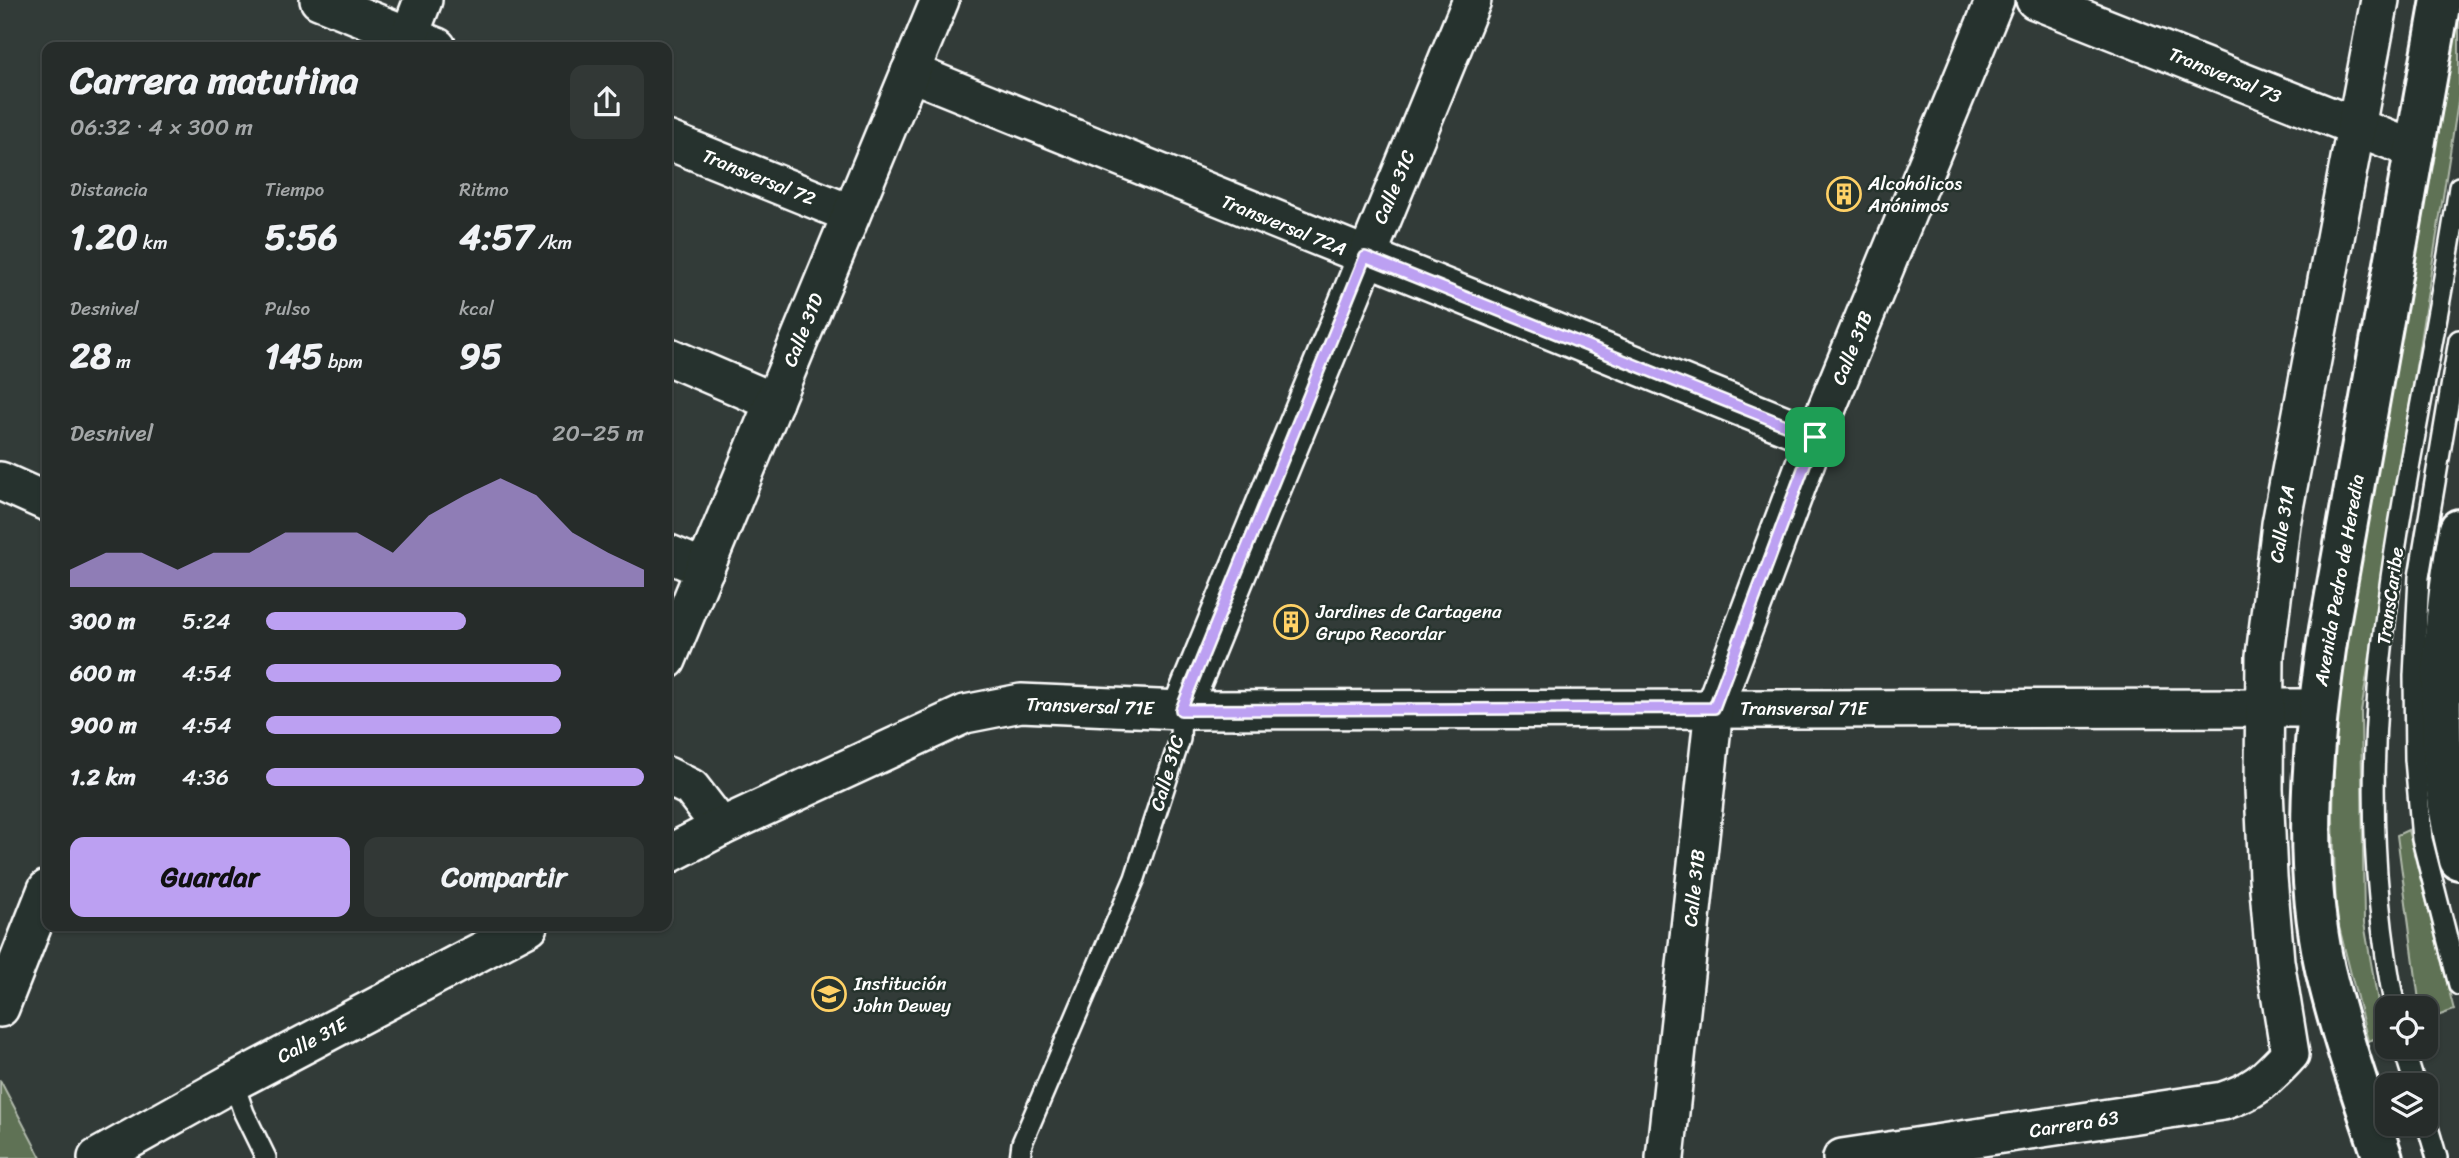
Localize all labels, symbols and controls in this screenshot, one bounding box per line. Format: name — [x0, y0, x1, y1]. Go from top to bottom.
street label: Transversal 73 — [2163, 37, 2287, 113]
text: Carrera matutina — [70, 47, 359, 114]
button: share — [570, 65, 644, 139]
text: 06:32 · 4 × 300 m — [70, 107, 253, 148]
street label: Transversal 72 — [697, 139, 821, 215]
street label: Calle 31C — [1364, 145, 1424, 229]
place label: Alcohólicos Anónimos — [1867, 167, 1962, 222]
text: Distancia — [70, 173, 148, 206]
text: Tiempo — [265, 173, 324, 206]
text: Ritmo — [459, 173, 509, 206]
building icon: Alcohólicos Anónimos — [1825, 175, 1863, 213]
street label: Transversal 72A — [1216, 185, 1352, 265]
text: 1.20 — [70, 206, 138, 268]
text: 5:56 — [265, 206, 338, 268]
text: 4:57 — [459, 206, 533, 268]
text: km — [138, 226, 168, 259]
text: /km — [533, 226, 572, 259]
street label: Calle 31D — [773, 288, 833, 372]
text: Desnivel — [70, 292, 139, 325]
text: Pulso — [265, 292, 310, 325]
text: kcal — [459, 292, 494, 325]
street label: Calle 31B — [1822, 306, 1882, 390]
text: 28 — [70, 325, 111, 387]
text: 145 — [265, 325, 323, 387]
text: 95 — [459, 325, 502, 387]
text: m — [111, 345, 131, 378]
text: bpm — [323, 345, 363, 378]
pin — [1785, 407, 1845, 467]
text: Desnivel — [70, 413, 153, 454]
text: 20–25 m — [552, 413, 644, 454]
icon: arrive — [1796, 418, 1834, 456]
street label: Avenida Pedro de Heredia — [2304, 471, 2374, 689]
street label: Calle 31A — [2260, 483, 2304, 565]
street label: TransCaribe — [2367, 545, 2413, 647]
place label: Jardines de Cartagena Grupo Recordar — [1315, 595, 1502, 650]
text: 300 m — [70, 601, 135, 642]
text: 5:24 — [182, 601, 231, 642]
building icon: Jardines de Cartagena Grupo Recordar — [1272, 603, 1310, 641]
text: 600 m — [70, 653, 136, 694]
text: 4:54 — [182, 653, 232, 694]
street label: Transversal 71E — [1026, 687, 1156, 725]
street label: Transversal 71E — [1740, 692, 1869, 725]
text: 900 m — [70, 705, 137, 746]
text: 4:54 — [182, 705, 232, 746]
street label: Calle 31C — [1140, 731, 1194, 815]
text: 1.2 km — [70, 757, 136, 798]
text: 4:36 — [182, 757, 229, 798]
button: Guardar — [70, 837, 350, 917]
button: Compartir — [364, 837, 644, 917]
street label: Calle 31B — [1674, 848, 1714, 928]
place label: Institución John Dewey — [853, 967, 951, 1022]
school or university icon: Institución John Dewey — [810, 975, 848, 1013]
map controls — [2375, 996, 2438, 1136]
button: locate — [2375, 996, 2438, 1059]
street label: Calle 31E — [271, 1007, 355, 1072]
button: layers — [2375, 1073, 2438, 1136]
street label: Carrera 63 — [2027, 1101, 2122, 1147]

